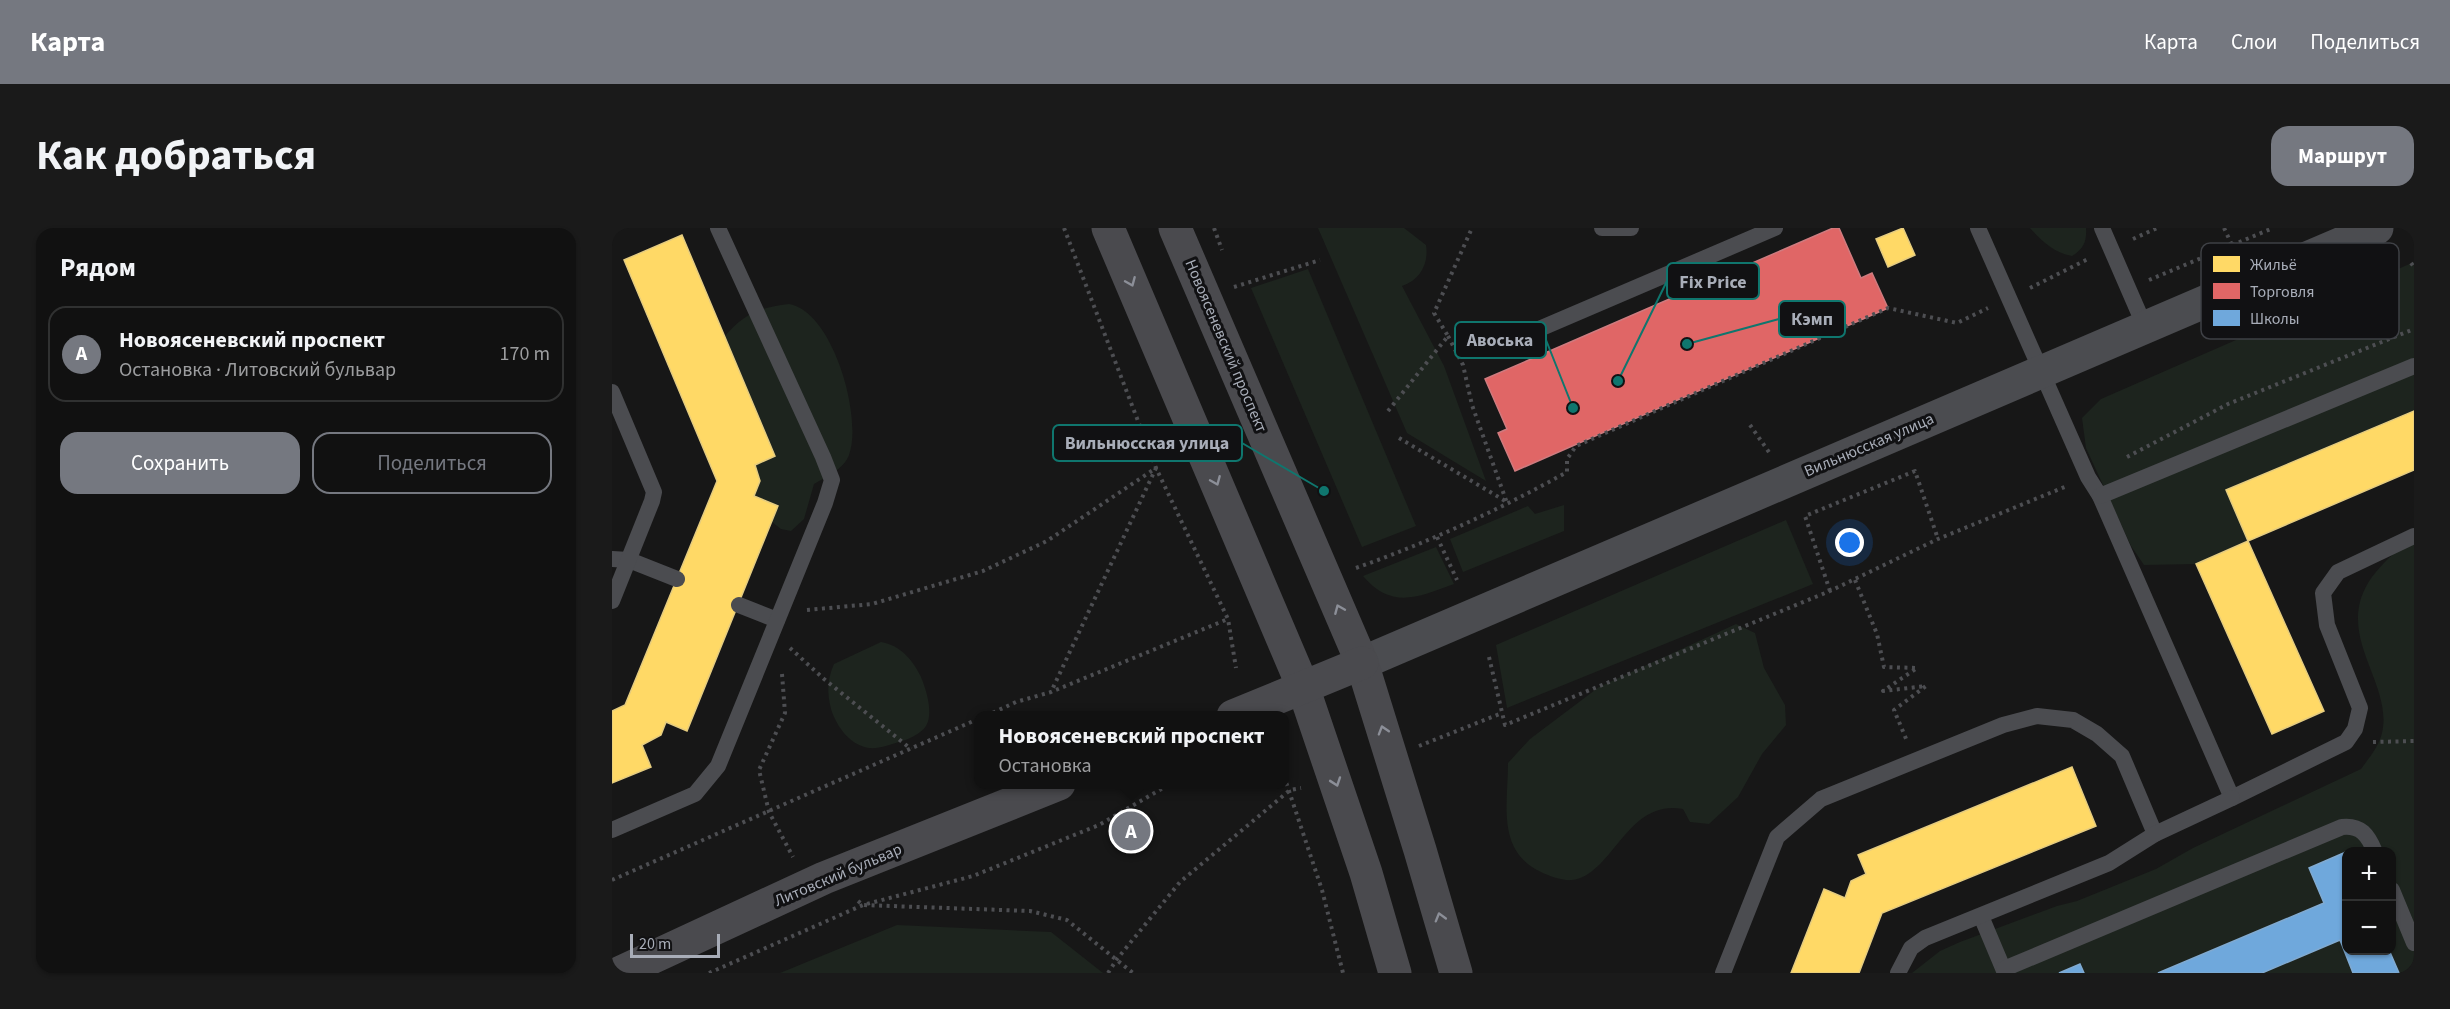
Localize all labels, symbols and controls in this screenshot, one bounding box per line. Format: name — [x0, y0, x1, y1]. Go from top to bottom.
text: Карта — [30, 22, 105, 62]
text: Карта — [2144, 27, 2198, 57]
text: Слои — [2231, 27, 2277, 57]
text: Поделиться — [2310, 27, 2420, 57]
text: Как добраться — [36, 126, 316, 186]
button: Маршрут — [2271, 126, 2414, 186]
legend — [2201, 243, 2399, 339]
text: Рядом — [60, 249, 136, 286]
text: Жильё — [2250, 254, 2297, 276]
street label: Новоясеневский проспект — [1180, 256, 1272, 436]
callout: Fix Price — [1667, 263, 1759, 299]
text: Fix Price — [1679, 270, 1747, 295]
one-way arrow — [1124, 276, 1136, 287]
text: Торговля — [2250, 281, 2315, 303]
callout: Кэмп — [1779, 301, 1845, 337]
text: Кэмп — [1791, 307, 1833, 332]
text: Школы — [2250, 308, 2300, 330]
callout: Авоська — [1455, 322, 1546, 358]
text: Новоясеневский проспект — [119, 324, 385, 356]
text: Авоська — [1466, 328, 1533, 353]
text: A — [76, 340, 87, 368]
text: 170 m — [500, 340, 550, 368]
text: Остановка · Литовский бульвар — [119, 356, 396, 384]
street label: Вильнюсская улица — [1801, 408, 1937, 482]
callout: Вильнюсская улица — [1053, 425, 1242, 461]
text: Вильнюсская улица — [1065, 431, 1229, 456]
button: Сохранить — [60, 432, 300, 494]
button: Поделиться — [312, 432, 552, 494]
one-way arrow — [1209, 474, 1221, 485]
your location — [1835, 528, 1864, 557]
one-way arrow — [1334, 605, 1346, 616]
popup — [974, 711, 1289, 789]
text: Новоясеневский проспект — [999, 720, 1264, 752]
one-way arrow — [1378, 725, 1390, 736]
text: Остановка — [999, 752, 1092, 780]
one-way arrow — [1328, 776, 1341, 787]
pin: A — [1112, 808, 1150, 854]
street label: Литовский бульвар — [771, 838, 905, 912]
map controls — [2342, 847, 2396, 955]
button: + — [2342, 847, 2396, 901]
button: − — [2342, 901, 2396, 955]
one-way arrow — [1435, 912, 1447, 923]
scale bar — [630, 931, 720, 958]
text: 20 m — [639, 933, 671, 955]

